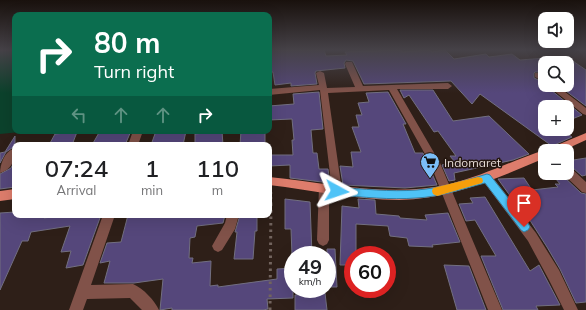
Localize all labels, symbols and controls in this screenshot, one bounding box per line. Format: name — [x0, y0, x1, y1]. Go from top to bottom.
map controls — [538, 12, 574, 180]
button: sound — [538, 12, 574, 48]
text: 80 m — [94, 25, 160, 60]
icon: right — [28, 28, 80, 80]
button: search — [538, 56, 574, 92]
text: Turn right — [94, 60, 174, 83]
button: + — [538, 100, 574, 136]
icon: left — [68, 104, 90, 126]
icon: ahead — [110, 104, 132, 126]
icon: ahead — [152, 104, 174, 126]
icon: right — [194, 104, 216, 126]
button: − — [538, 144, 574, 180]
supermarket icon: Indomaret — [419, 151, 441, 179]
text: 07:24 — [45, 153, 108, 183]
text: 1 — [145, 153, 159, 183]
text: 110 — [196, 153, 239, 183]
place label: Indomaret — [444, 155, 501, 170]
position arrow — [316, 170, 358, 212]
text: Arrival — [57, 182, 96, 198]
text: min — [141, 182, 163, 198]
text: m — [212, 182, 223, 198]
pin — [507, 186, 541, 227]
icon: arrive — [513, 192, 535, 214]
speed limit sign: 60 — [344, 246, 396, 298]
text: 49 — [298, 254, 322, 279]
text: km/h — [299, 275, 321, 288]

